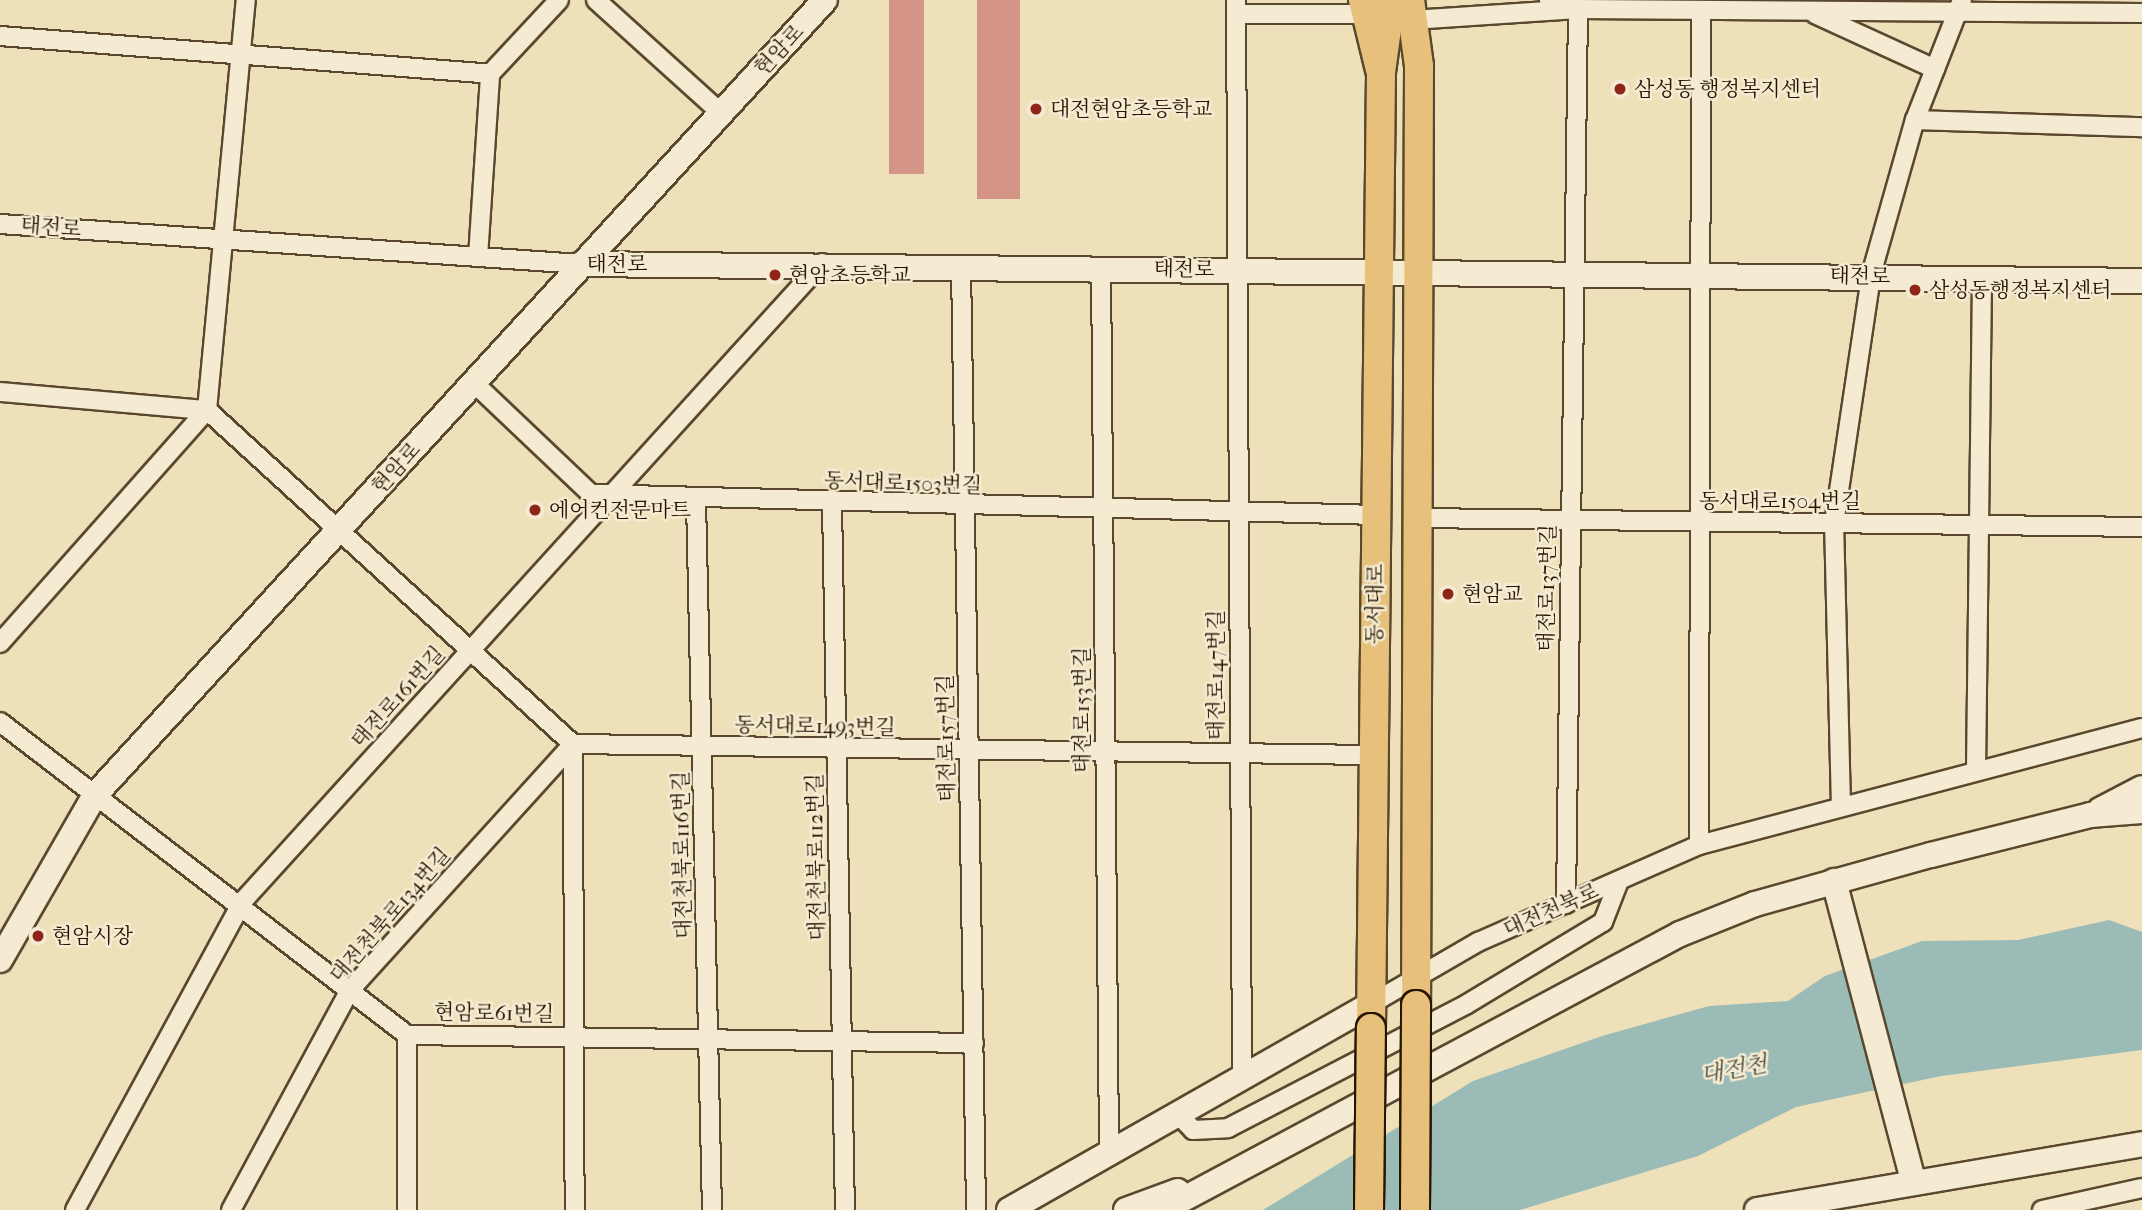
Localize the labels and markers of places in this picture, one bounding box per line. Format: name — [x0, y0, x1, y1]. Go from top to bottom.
place label: 삼성동 행정복지센터 — [1634, 76, 1821, 102]
marker: 삼성동 행정복지센터 — [1612, 81, 1628, 97]
place label: 대전현암초등학교 — [1050, 96, 1212, 122]
marker: 대전현암초등학교 — [1028, 101, 1044, 117]
place label: 현암초등학교 — [789, 262, 911, 288]
marker: 현암초등학교 — [767, 267, 783, 283]
place label: 삼성동행정복지센터 — [1929, 277, 2112, 303]
marker: 삼성동행정복지센터 — [1907, 282, 1923, 298]
place label: 에어컨전문마트 — [549, 497, 691, 523]
marker: 에어컨전문마트 — [527, 502, 543, 518]
place label: 현암교 — [1462, 581, 1523, 607]
marker: 현암교 — [1440, 586, 1456, 602]
place label: 현암시장 — [52, 923, 133, 949]
marker: 현암시장 — [30, 928, 46, 944]

